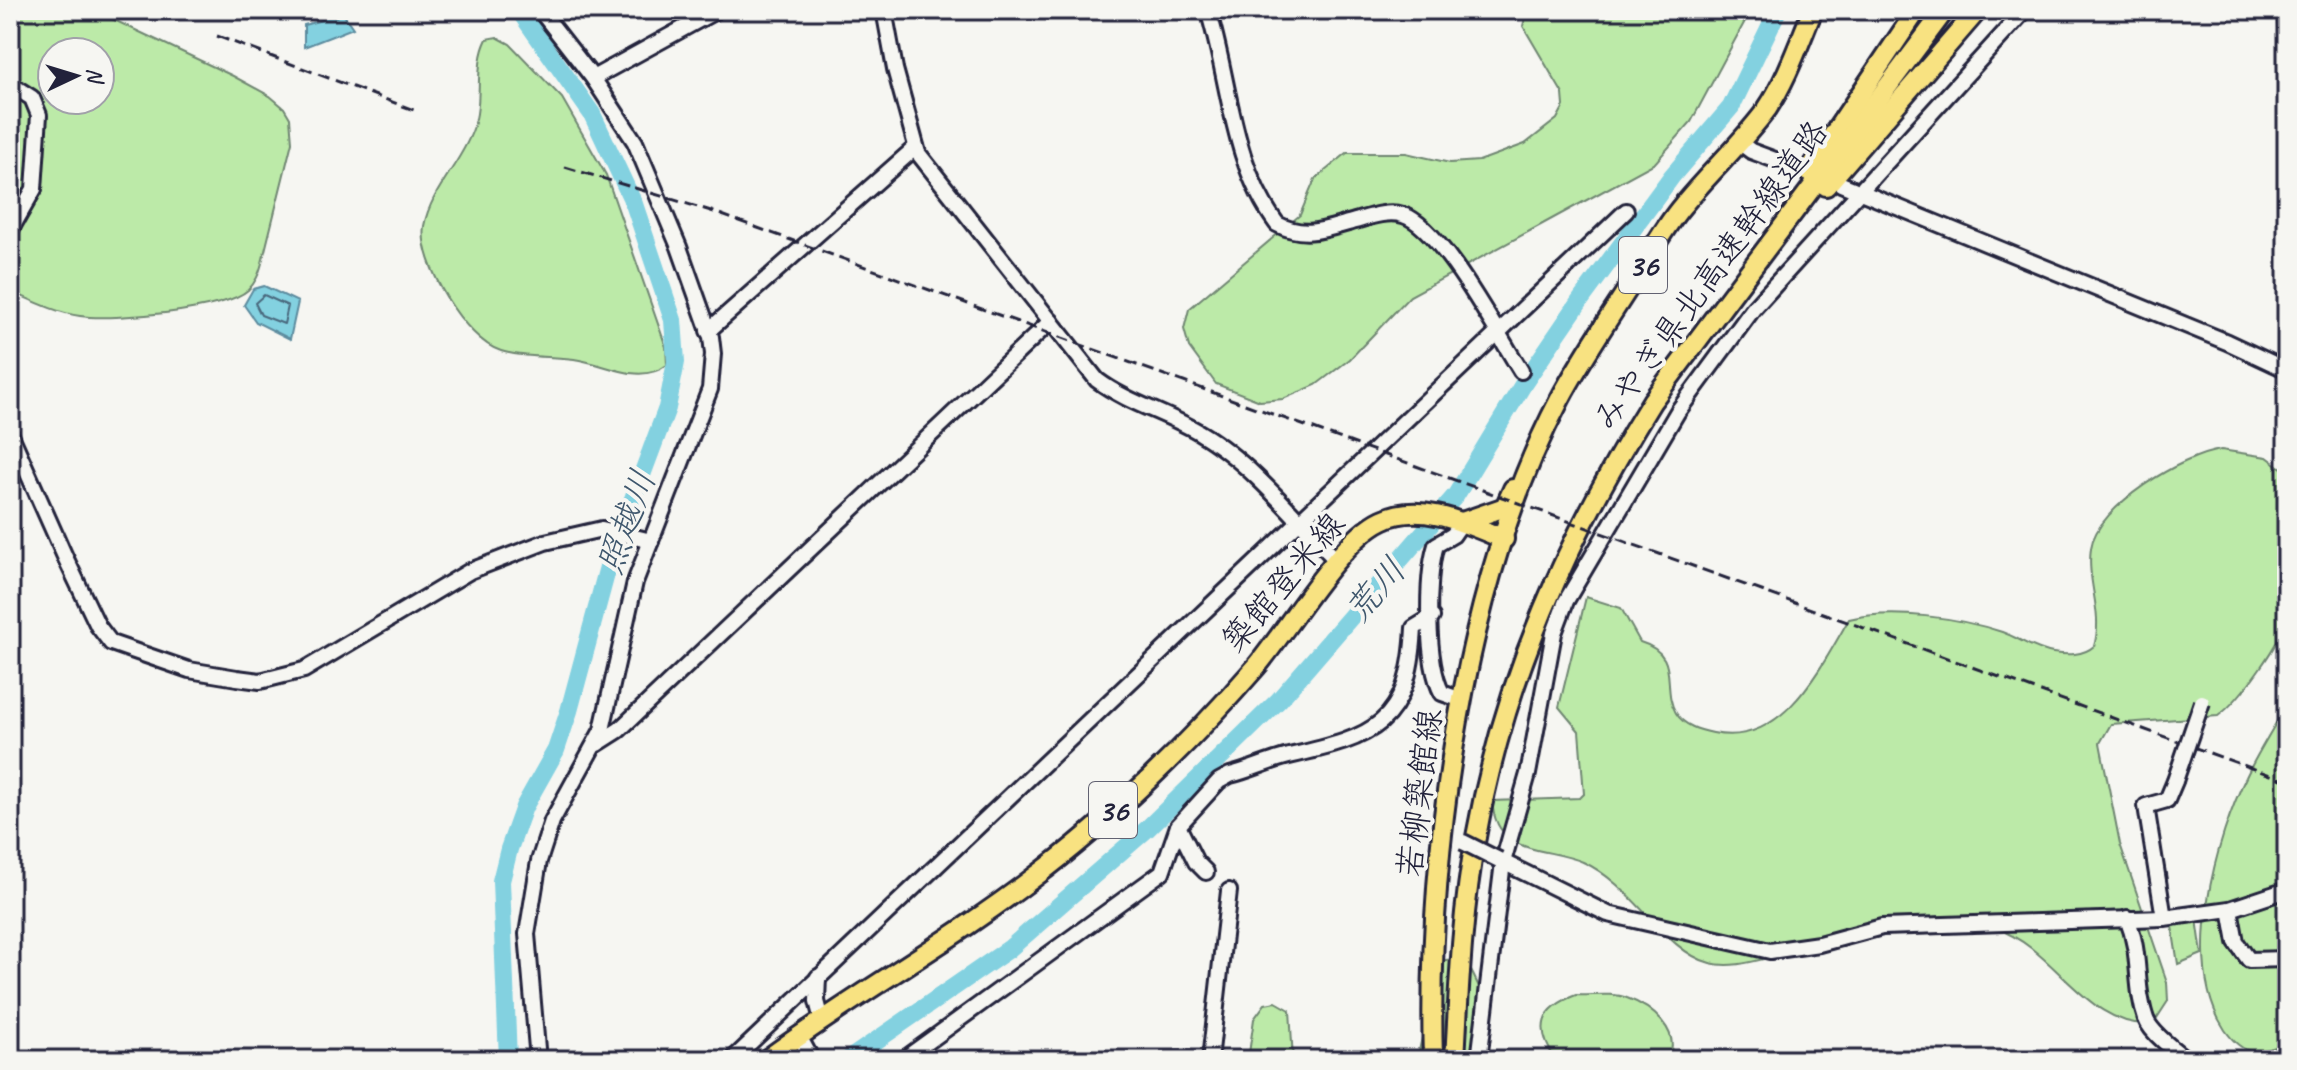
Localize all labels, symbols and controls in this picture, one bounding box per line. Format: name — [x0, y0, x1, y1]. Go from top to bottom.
north arrow — [36, 36, 116, 116]
text: N — [81, 67, 110, 86]
street label: みやぎ県北高速幹線道路 — [1583, 111, 1837, 439]
road number: 36 — [1619, 237, 1667, 293]
water label: 照越川 — [586, 463, 666, 581]
street label: 築館登米線 — [1212, 503, 1354, 661]
water label: 荒川 — [1334, 548, 1416, 632]
street label: 若柳築館線 — [1387, 706, 1451, 880]
road number: 36 — [1089, 782, 1137, 838]

